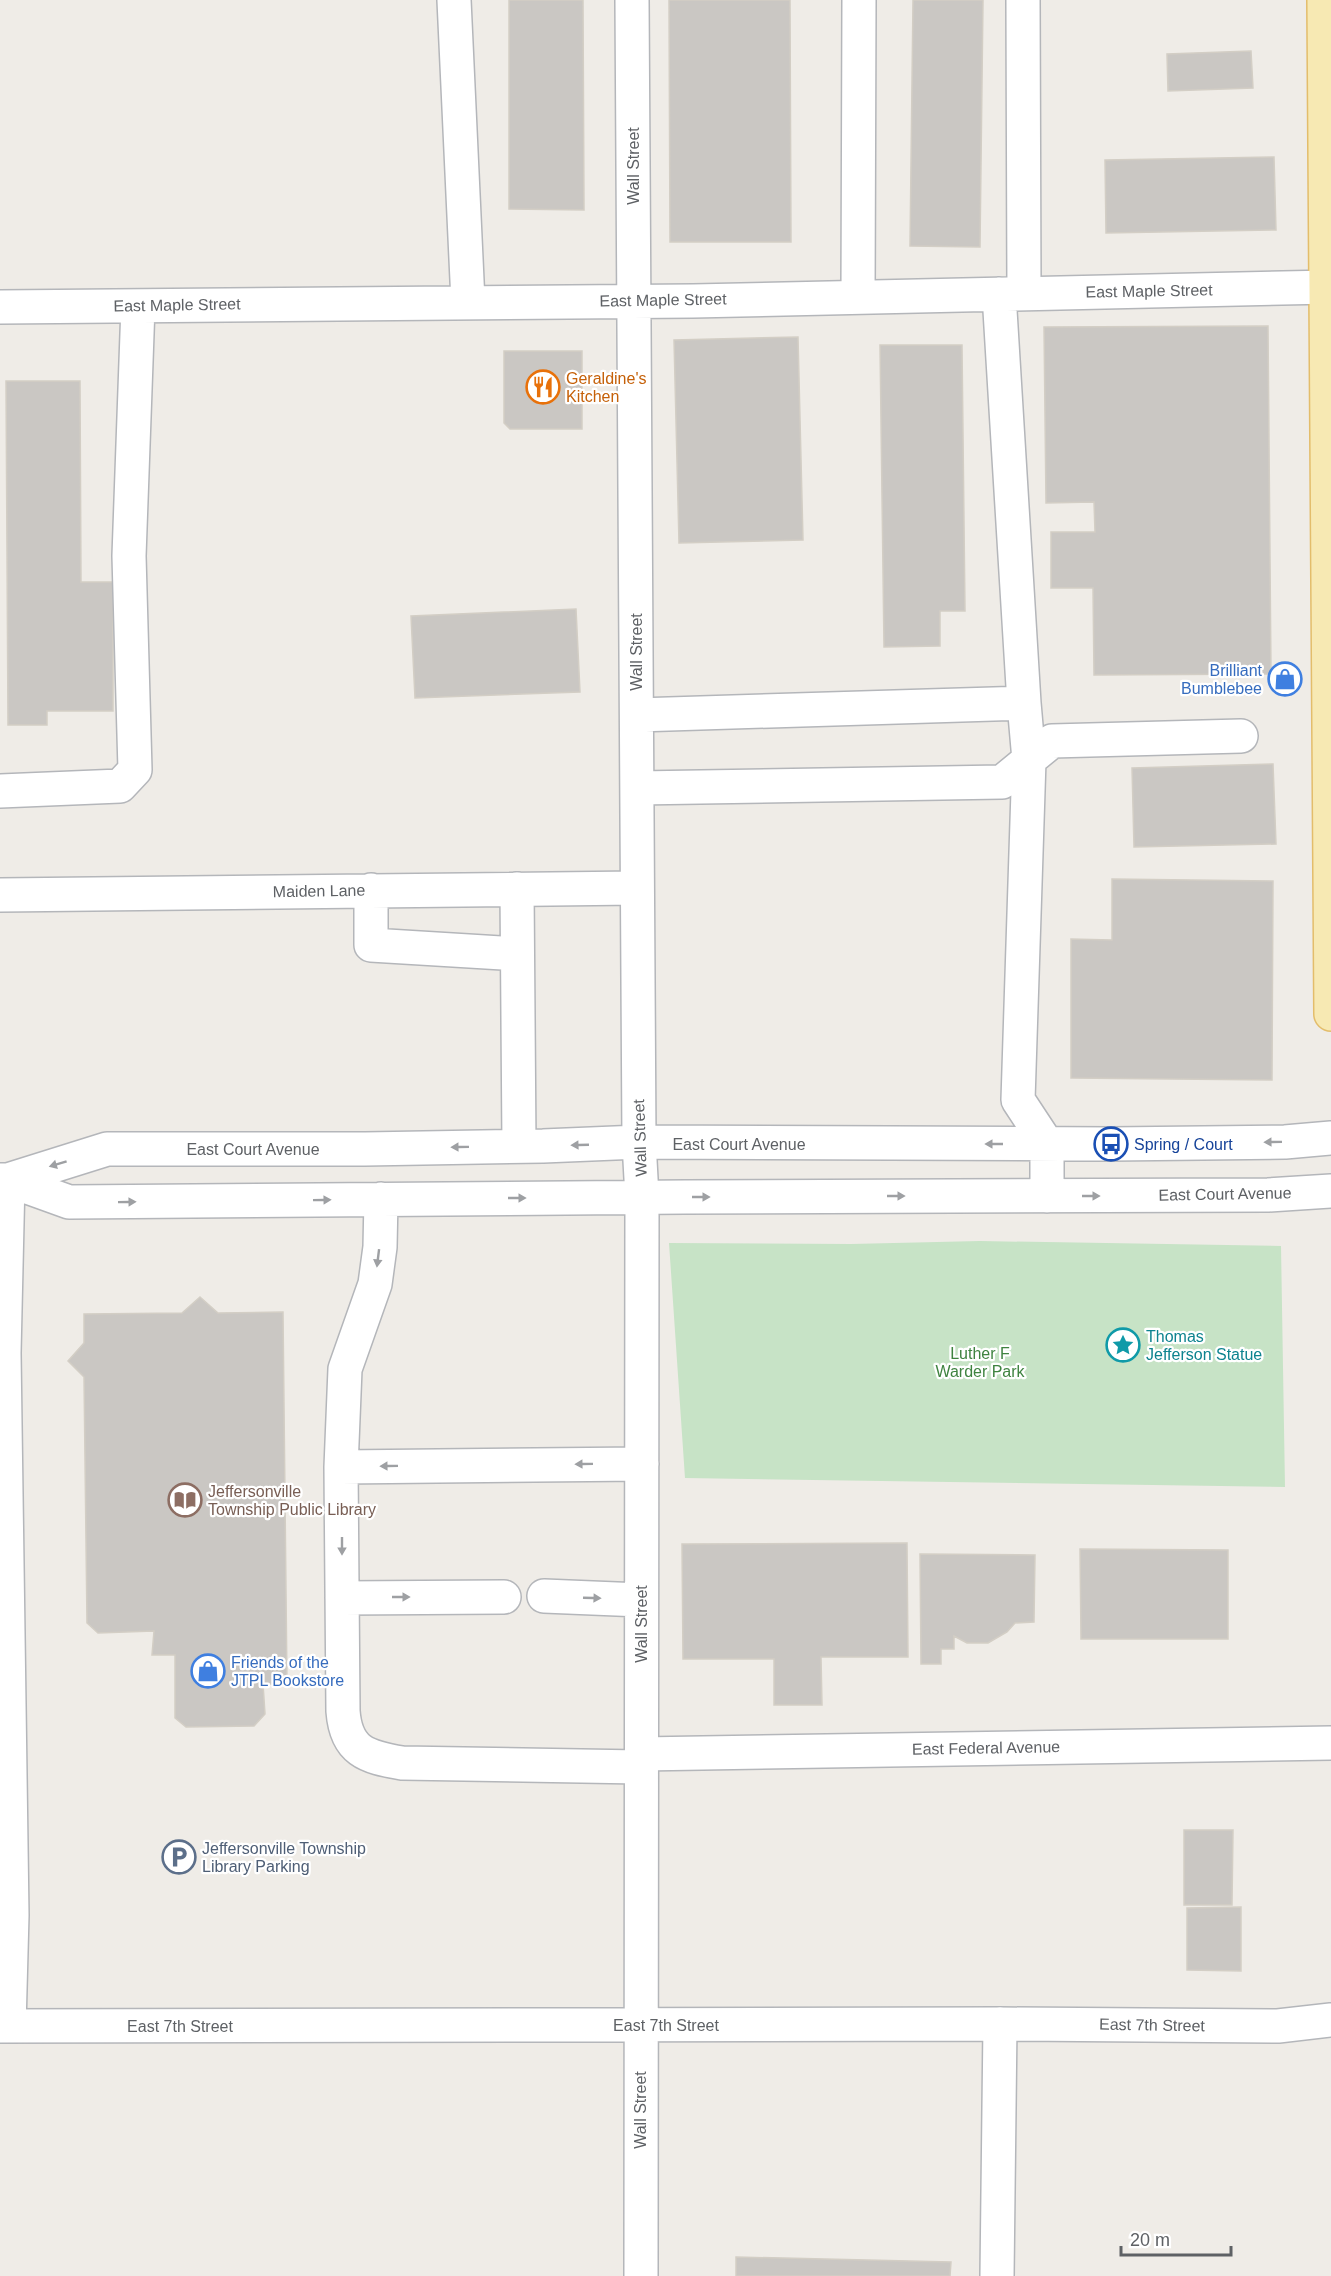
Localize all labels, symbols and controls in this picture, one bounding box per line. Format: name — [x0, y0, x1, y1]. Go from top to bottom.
street label: Wall Street — [625, 127, 642, 205]
street label: East Maple Street — [1085, 281, 1213, 301]
street label: East Maple Street — [599, 290, 727, 310]
street label: East Maple Street — [113, 295, 241, 315]
restaurant icon: Geraldine's Kitchen — [525, 369, 561, 405]
place label: Geraldine's Kitchen — [566, 370, 646, 405]
street label: Wall Street — [628, 613, 645, 691]
shop icon: Brilliant Bumblebee — [1267, 661, 1303, 697]
place label: Brilliant Bumblebee — [1181, 662, 1263, 697]
street label: Maiden Lane — [273, 882, 366, 900]
street label: Wall Street — [630, 1098, 650, 1177]
bus stop icon: Spring / Court — [1093, 1126, 1129, 1162]
street label: East Court Avenue — [672, 1136, 806, 1153]
place label: Spring / Court — [1134, 1136, 1233, 1153]
one-way arrow — [1263, 1137, 1282, 1147]
one-way arrow — [984, 1139, 1003, 1149]
one-way arrow — [571, 1140, 590, 1149]
street label: East Court Avenue — [186, 1141, 320, 1158]
one-way arrow — [451, 1142, 470, 1152]
one-way arrow — [49, 1160, 67, 1169]
street label: East Court Avenue — [1158, 1184, 1292, 1204]
one-way arrow — [886, 1191, 905, 1201]
one-way arrow — [1081, 1191, 1100, 1201]
one-way arrow — [691, 1192, 710, 1202]
one-way arrow — [508, 1193, 527, 1203]
one-way arrow — [313, 1195, 332, 1205]
one-way arrow — [118, 1197, 137, 1207]
one-way arrow — [374, 1248, 383, 1267]
place icon: Thomas Jefferson Statue — [1105, 1327, 1141, 1363]
place label: Thomas Jefferson Statue — [1146, 1328, 1262, 1363]
park label: Luther F Warder Park — [935, 1345, 1026, 1380]
one-way arrow — [574, 1459, 593, 1469]
one-way arrow — [379, 1461, 398, 1471]
library icon: Jeffersonville Township Public Library — [167, 1482, 203, 1518]
place label: Jeffersonville Township Public Library — [208, 1483, 376, 1518]
one-way arrow — [337, 1537, 347, 1556]
street label: Wall Street — [633, 1585, 650, 1663]
one-way arrow — [391, 1592, 410, 1602]
one-way arrow — [583, 1593, 602, 1602]
shop icon: Friends of the JTPL Bookstore — [190, 1653, 226, 1689]
place label: Friends of the JTPL Bookstore — [231, 1654, 344, 1689]
street label: East Federal Avenue — [912, 1738, 1060, 1758]
parking icon: Jeffersonville Township Library Parking — [161, 1839, 197, 1875]
place label: Jeffersonville Township Library Parking — [202, 1840, 366, 1875]
street label: East 7th Street — [1099, 2016, 1206, 2034]
street label: East 7th Street — [613, 2017, 719, 2034]
street label: East 7th Street — [127, 2018, 233, 2035]
street label: Wall Street — [632, 2071, 649, 2149]
scale bar — [1121, 2219, 1230, 2257]
text: 20 m — [1130, 2230, 1170, 2250]

